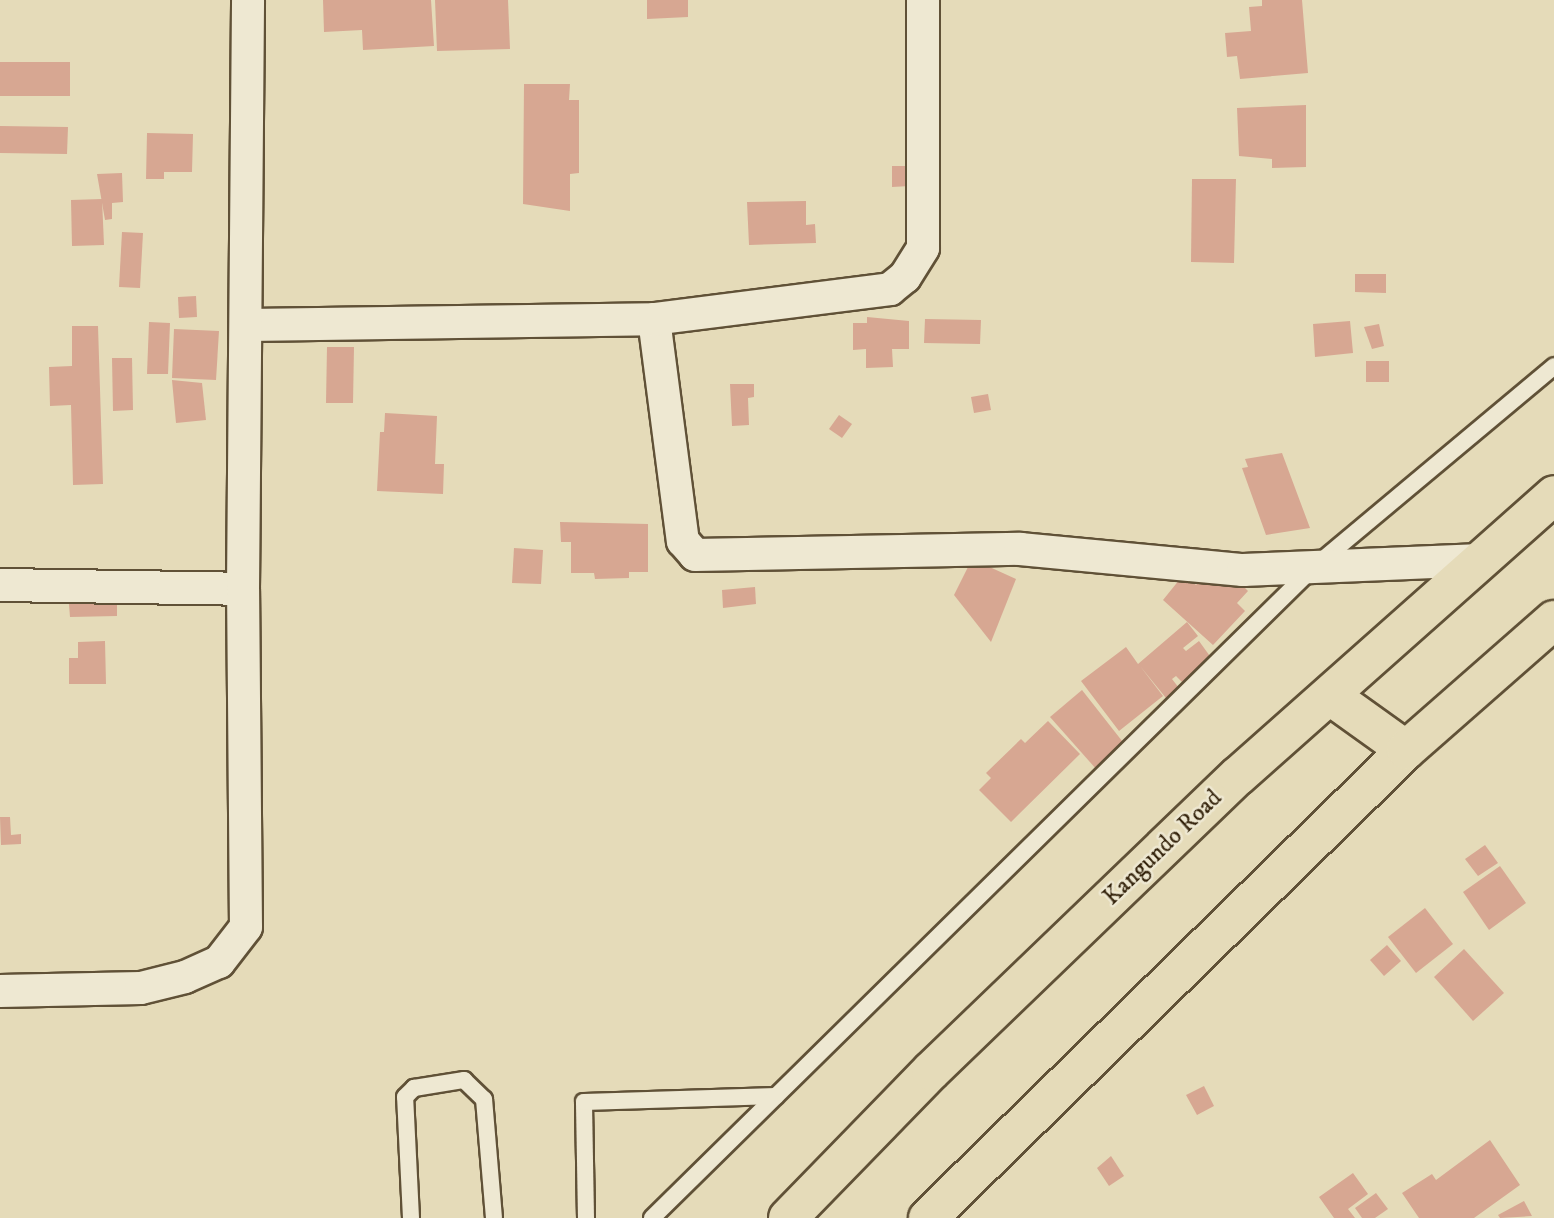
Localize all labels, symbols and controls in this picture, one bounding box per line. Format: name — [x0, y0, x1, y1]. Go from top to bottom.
street label: Kangundo Road — [1098, 784, 1228, 912]

